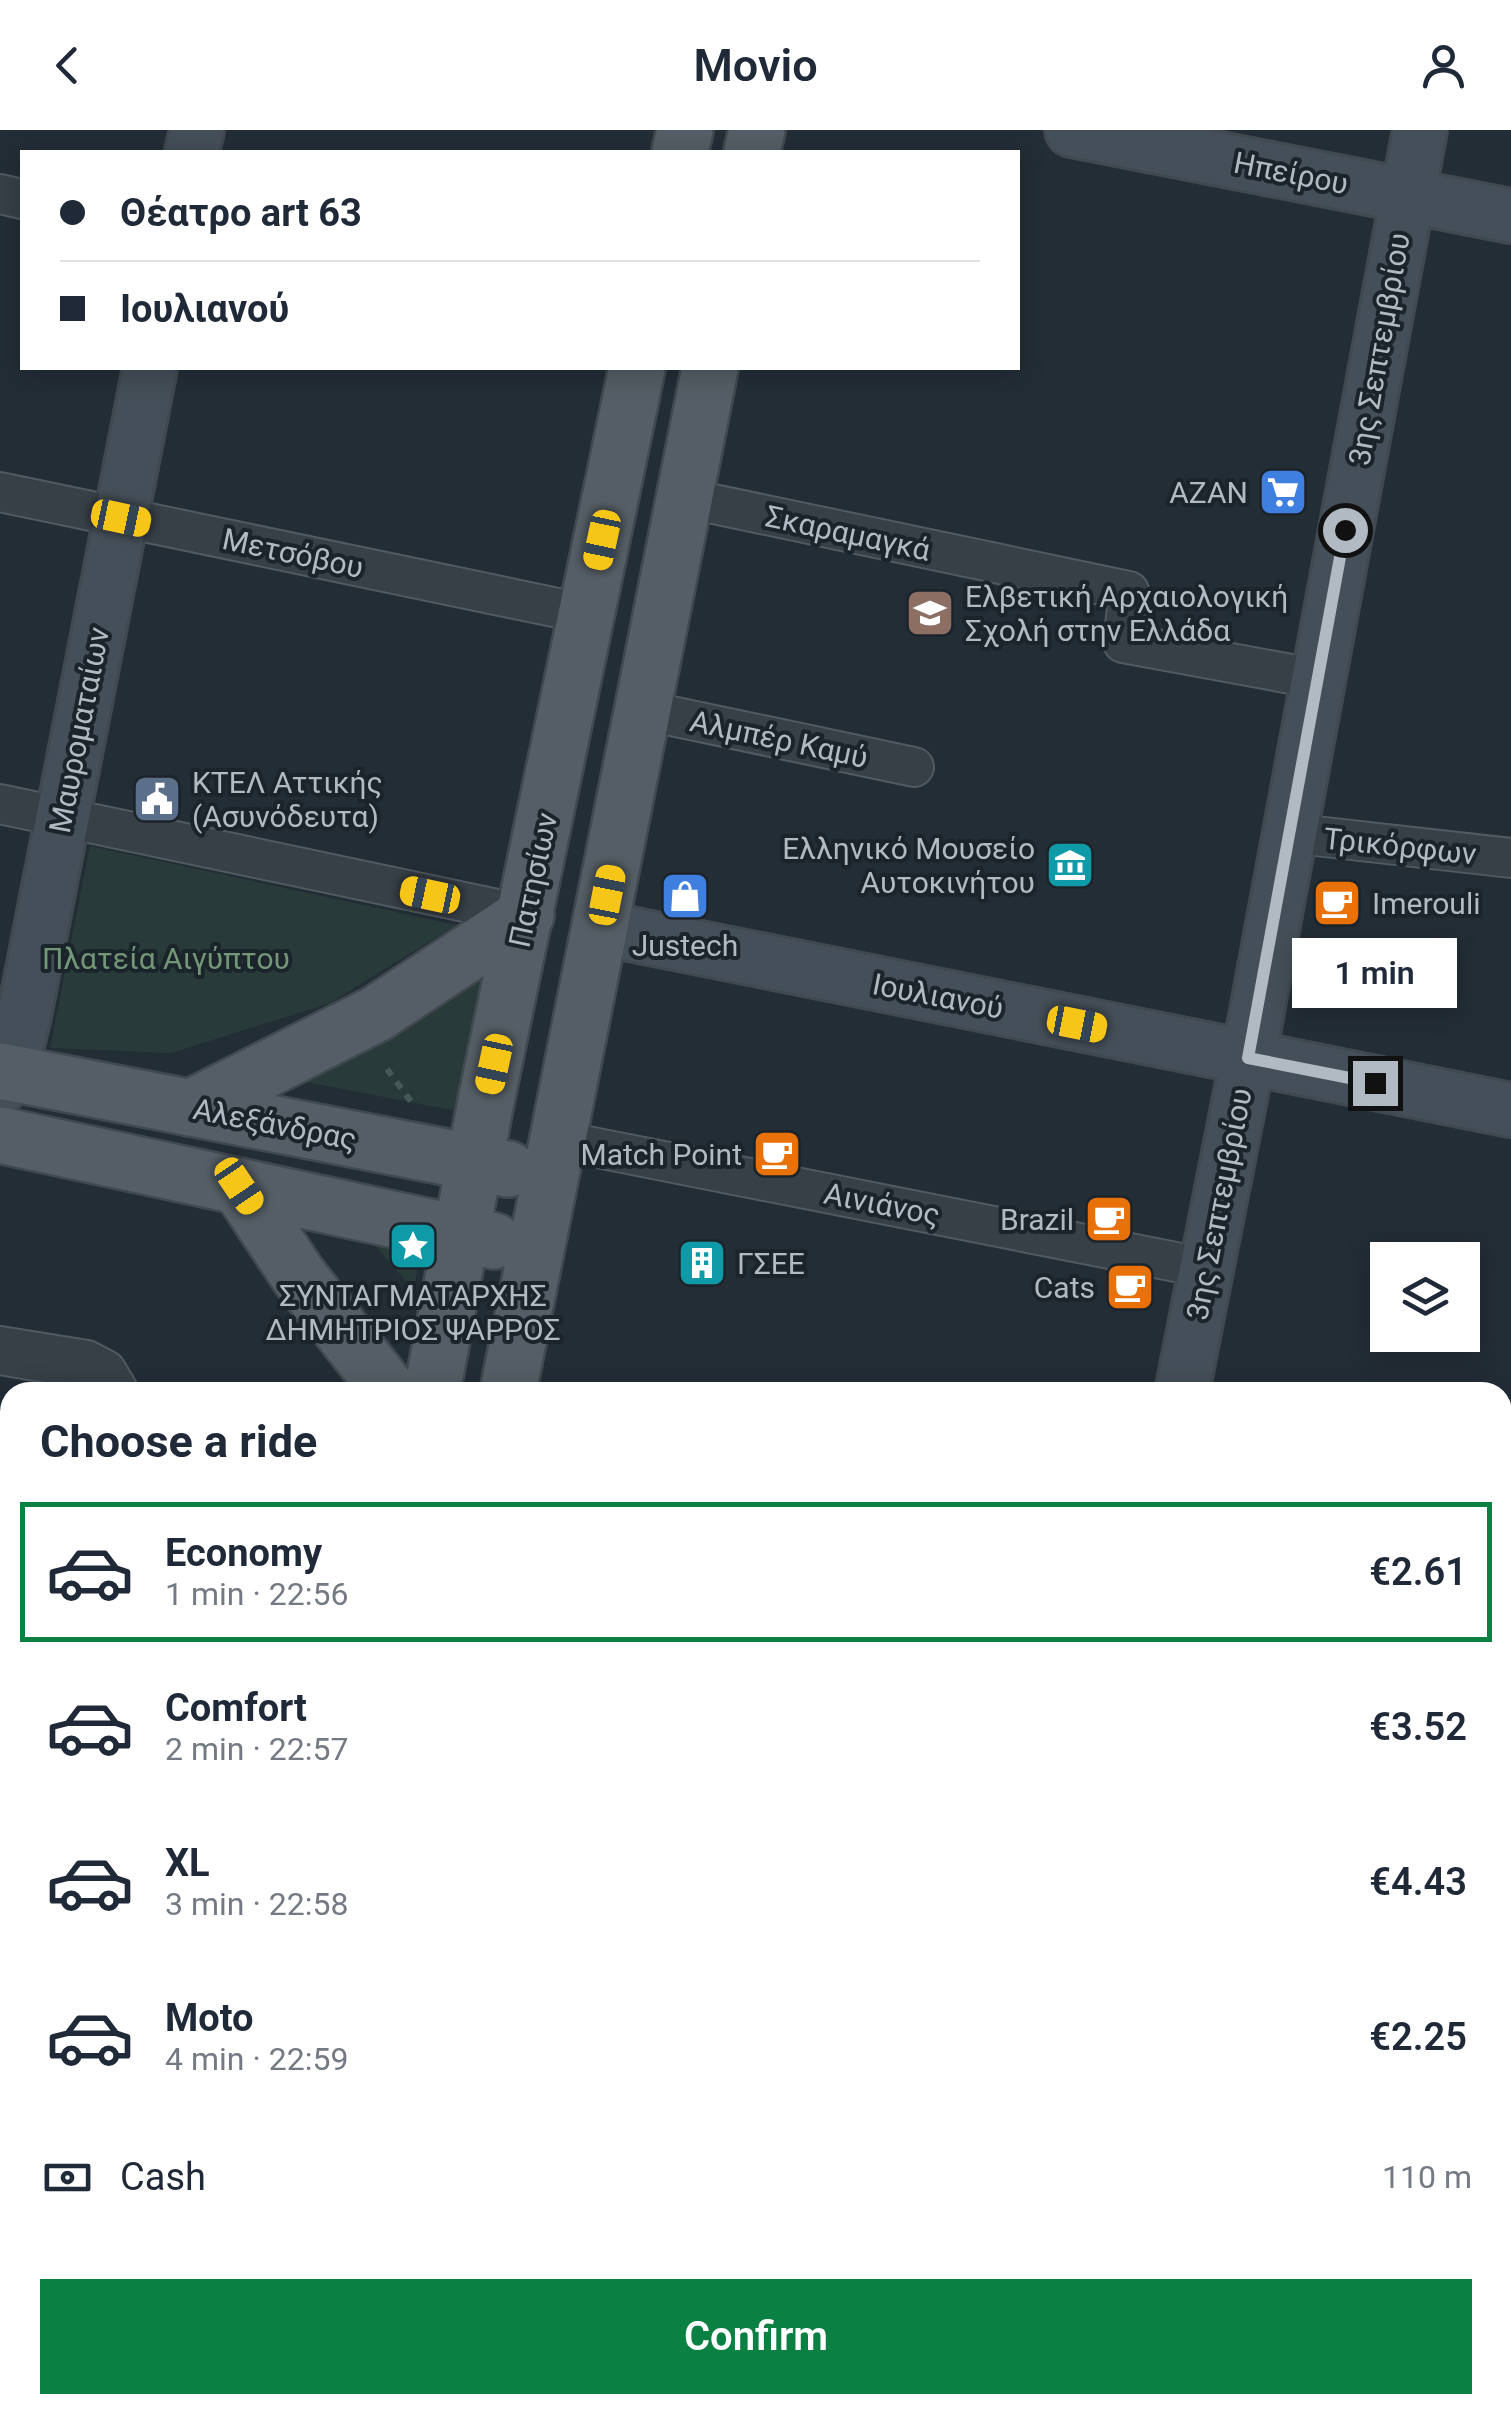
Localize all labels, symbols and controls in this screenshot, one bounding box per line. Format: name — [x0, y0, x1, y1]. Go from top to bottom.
icon: back — [40, 38, 95, 93]
icon: person — [1416, 38, 1471, 93]
text: Movio — [693, 39, 818, 92]
street label: Ηπείρου — [1231, 145, 1351, 201]
text: Θέατρο art 63 — [120, 191, 362, 235]
street label: 3ης Σεπτεμβρίου — [1341, 230, 1417, 468]
text: Ιουλιανού — [120, 287, 289, 331]
supermarket icon: ΑΖΑΝ — [1257, 466, 1309, 518]
place label: ΑΖΑΝ — [1169, 475, 1248, 510]
car — [89, 497, 153, 539]
street label: Σκαραμαγκά — [762, 498, 934, 568]
car — [581, 508, 623, 572]
route start — [1323, 508, 1368, 553]
street label: Μετσόβου — [219, 521, 367, 585]
place label: Ελβετική Αρχαιολογική Σχολή στην Ελλάδα — [965, 579, 1288, 648]
school or university icon: Ελβετική Αρχαιολογική Σχολή στην Ελλάδα — [904, 587, 956, 639]
street label: Μαυροματαίων — [42, 624, 116, 836]
street label: Αλμπέρ Καμύ — [687, 703, 871, 775]
place label: ΚΤΕΛ Αττικής (Ασυνόδευτα) — [192, 765, 383, 834]
public building icon: ΚΤΕΛ Αττικής (Ασυνόδευτα) — [131, 773, 183, 825]
street label: Πατησίων — [502, 809, 564, 951]
street label: Τρικόρφων — [1322, 821, 1478, 871]
place label: Ελληνικό Μουσείο Αυτοκινήτου — [782, 831, 1035, 900]
museum icon: Ελληνικό Μουσείο Αυτοκινήτου — [1044, 839, 1096, 891]
car — [587, 863, 627, 927]
shop icon: Justech — [659, 870, 711, 922]
car — [398, 874, 462, 916]
cafe icon: Imerouli — [1311, 877, 1363, 929]
place label: Imerouli — [1372, 886, 1481, 921]
place label: Justech — [632, 928, 738, 963]
callout: 1 min — [1292, 938, 1458, 1008]
park label: Πλατεία Αιγύπτου — [42, 941, 290, 976]
text: 1 min — [1334, 954, 1415, 992]
street label: Ιουλιανού — [870, 966, 1006, 1026]
car — [1045, 1004, 1109, 1044]
car — [473, 1032, 515, 1096]
route end — [1353, 1061, 1398, 1106]
street label: 3ης Σεπτεμβρίου — [1179, 1085, 1259, 1323]
street label: Αλεξάνδρας — [190, 1091, 360, 1157]
cafe icon: Match Point — [751, 1128, 803, 1180]
place label: Match Point — [580, 1137, 742, 1172]
car — [210, 1153, 268, 1219]
street label: Αινιάνος — [821, 1176, 943, 1232]
cafe icon: Brazil — [1083, 1193, 1135, 1245]
place label: Brazil — [1000, 1202, 1074, 1237]
place icon: ΣΥΝΤΑΓΜΑΤΑΡΧΗΣ ΔΗΜΗΤΡΙΟΣ ΨΑΡΡΟΣ — [387, 1220, 439, 1272]
building icon: ΓΣΕΕ — [676, 1237, 728, 1289]
map controls — [1370, 1242, 1480, 1352]
button: layers — [1370, 1242, 1480, 1352]
place label: ΓΣΕΕ — [737, 1246, 805, 1281]
cafe icon: Cats — [1104, 1261, 1156, 1313]
place label: Cats — [1034, 1270, 1095, 1305]
place label: ΣΥΝΤΑΓΜΑΤΑΡΧΗΣ ΔΗΜΗΤΡΙΟΣ ΨΑΡΡΟΣ — [265, 1278, 561, 1347]
text: Choose a ride — [40, 1415, 317, 1468]
icon: car — [45, 1527, 135, 1617]
text: Economy — [165, 1531, 322, 1575]
text: €2.61 — [1369, 1550, 1467, 1594]
text: 1 min · 22:56 — [165, 1575, 348, 1613]
icon: car — [45, 1682, 135, 1772]
text: Comfort — [165, 1686, 307, 1730]
text: €3.52 — [1369, 1705, 1467, 1749]
text: 2 min · 22:57 — [165, 1730, 348, 1768]
icon: car — [45, 1837, 135, 1927]
text: XL — [165, 1841, 210, 1885]
text: €4.43 — [1369, 1860, 1467, 1904]
text: 3 min · 22:58 — [165, 1885, 348, 1923]
icon: car — [45, 1992, 135, 2082]
text: Moto — [165, 1996, 254, 2040]
text: €2.25 — [1369, 2015, 1467, 2059]
text: 4 min · 22:59 — [165, 2040, 348, 2078]
icon: cash — [40, 2150, 95, 2205]
text: Cash — [120, 2155, 206, 2199]
text: 110 m — [1382, 2158, 1472, 2196]
button: Confirm — [40, 2279, 1472, 2394]

